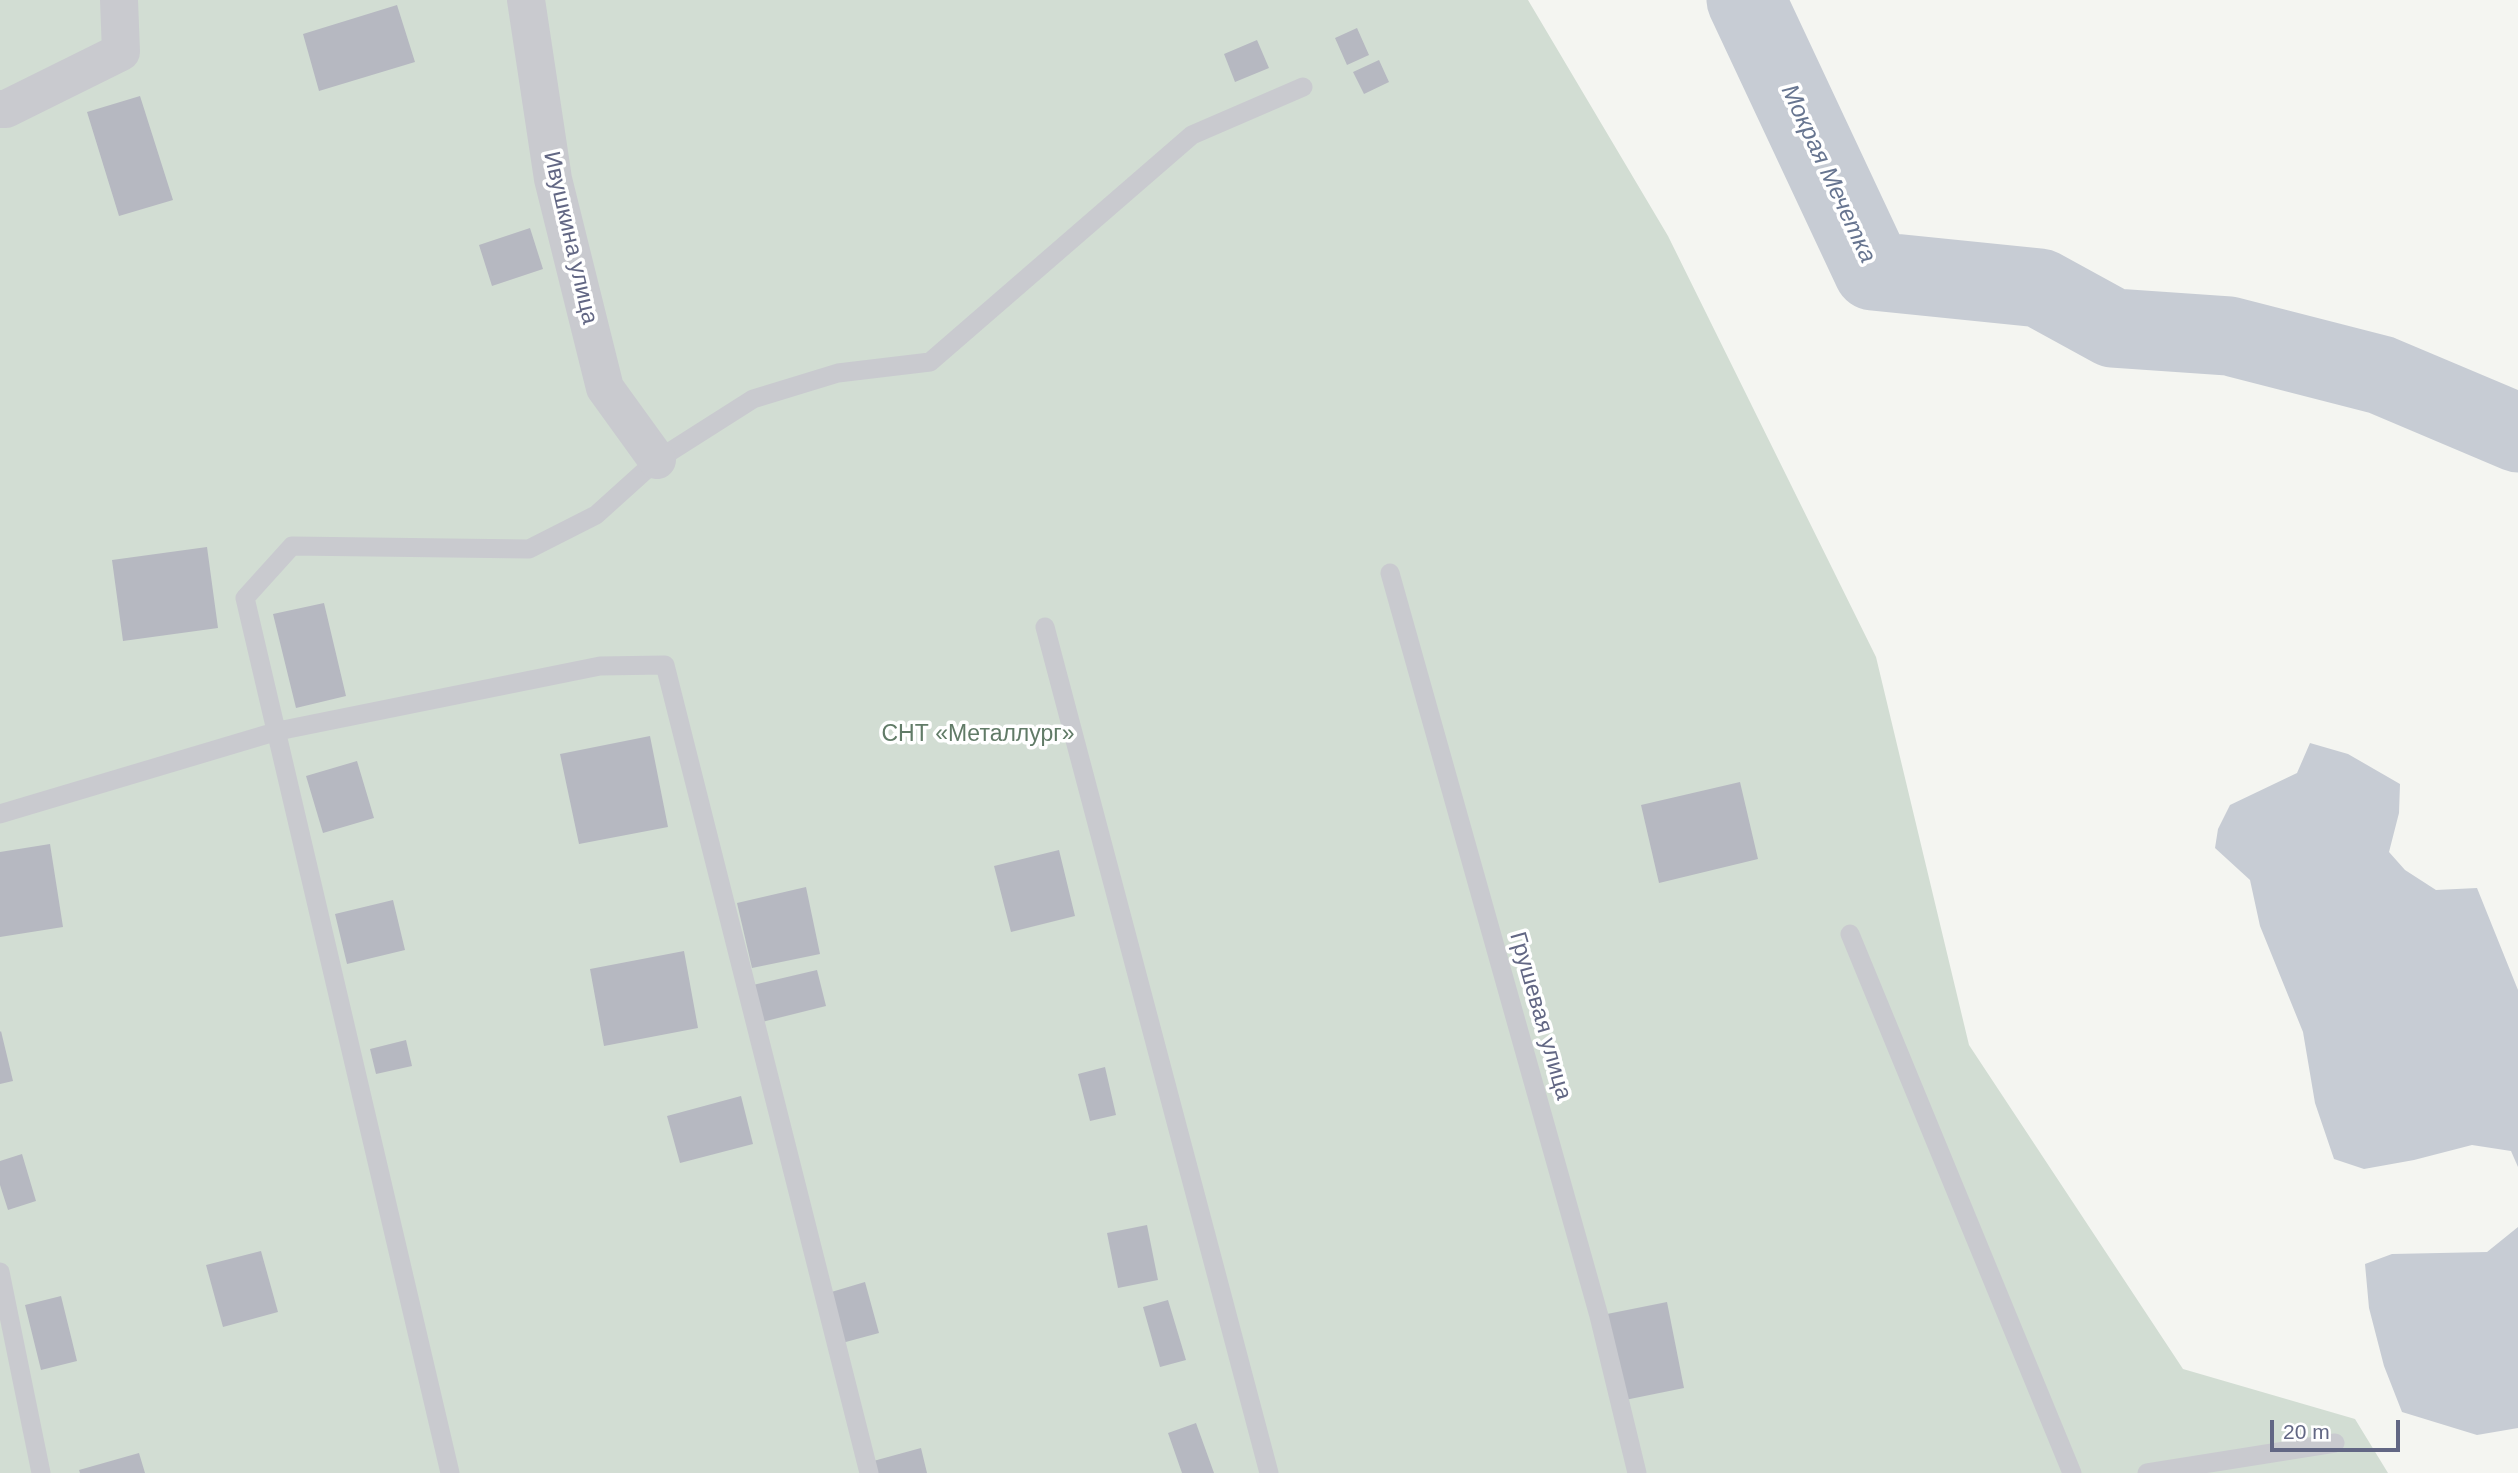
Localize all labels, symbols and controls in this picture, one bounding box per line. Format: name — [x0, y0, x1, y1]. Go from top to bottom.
water label: Мокрая Мечетка — [1774, 80, 1882, 268]
street label: Ивушкина улица — [537, 149, 603, 327]
park label: СНТ «Металлург» — [881, 721, 1075, 749]
street label: Грушевая улица — [1503, 929, 1577, 1103]
scale bar — [2273, 1406, 2402, 1450]
text: 20 m — [2283, 1420, 2330, 1443]

